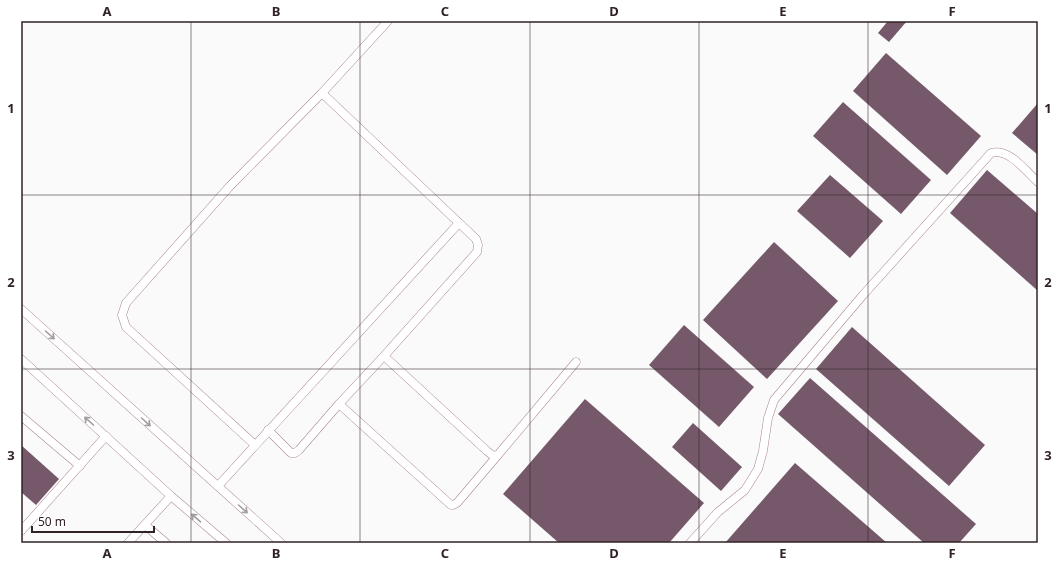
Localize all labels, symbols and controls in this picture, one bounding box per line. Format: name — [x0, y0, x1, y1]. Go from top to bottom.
text: A — [103, 2, 112, 20]
text: B — [272, 2, 280, 20]
text: C — [441, 2, 449, 20]
text: D — [609, 2, 619, 20]
text: E — [779, 2, 787, 20]
text: F — [948, 2, 956, 20]
text: 1 — [7, 99, 15, 117]
text: 1 — [1044, 99, 1052, 117]
text: 2 — [7, 273, 15, 291]
text: 2 — [1044, 273, 1052, 291]
one-way arrow — [45, 330, 55, 340]
one-way arrow — [84, 416, 94, 426]
one-way arrow — [141, 417, 151, 426]
text: 3 — [7, 446, 15, 464]
text: 3 — [1044, 446, 1052, 464]
one-way arrow — [238, 504, 248, 514]
scale bar — [32, 508, 154, 534]
text: 50 m — [38, 513, 66, 530]
one-way arrow — [191, 513, 201, 522]
text: A — [103, 544, 112, 562]
text: B — [272, 544, 280, 562]
text: C — [441, 544, 449, 562]
text: D — [609, 544, 619, 562]
text: E — [779, 544, 787, 562]
text: F — [948, 544, 956, 562]

